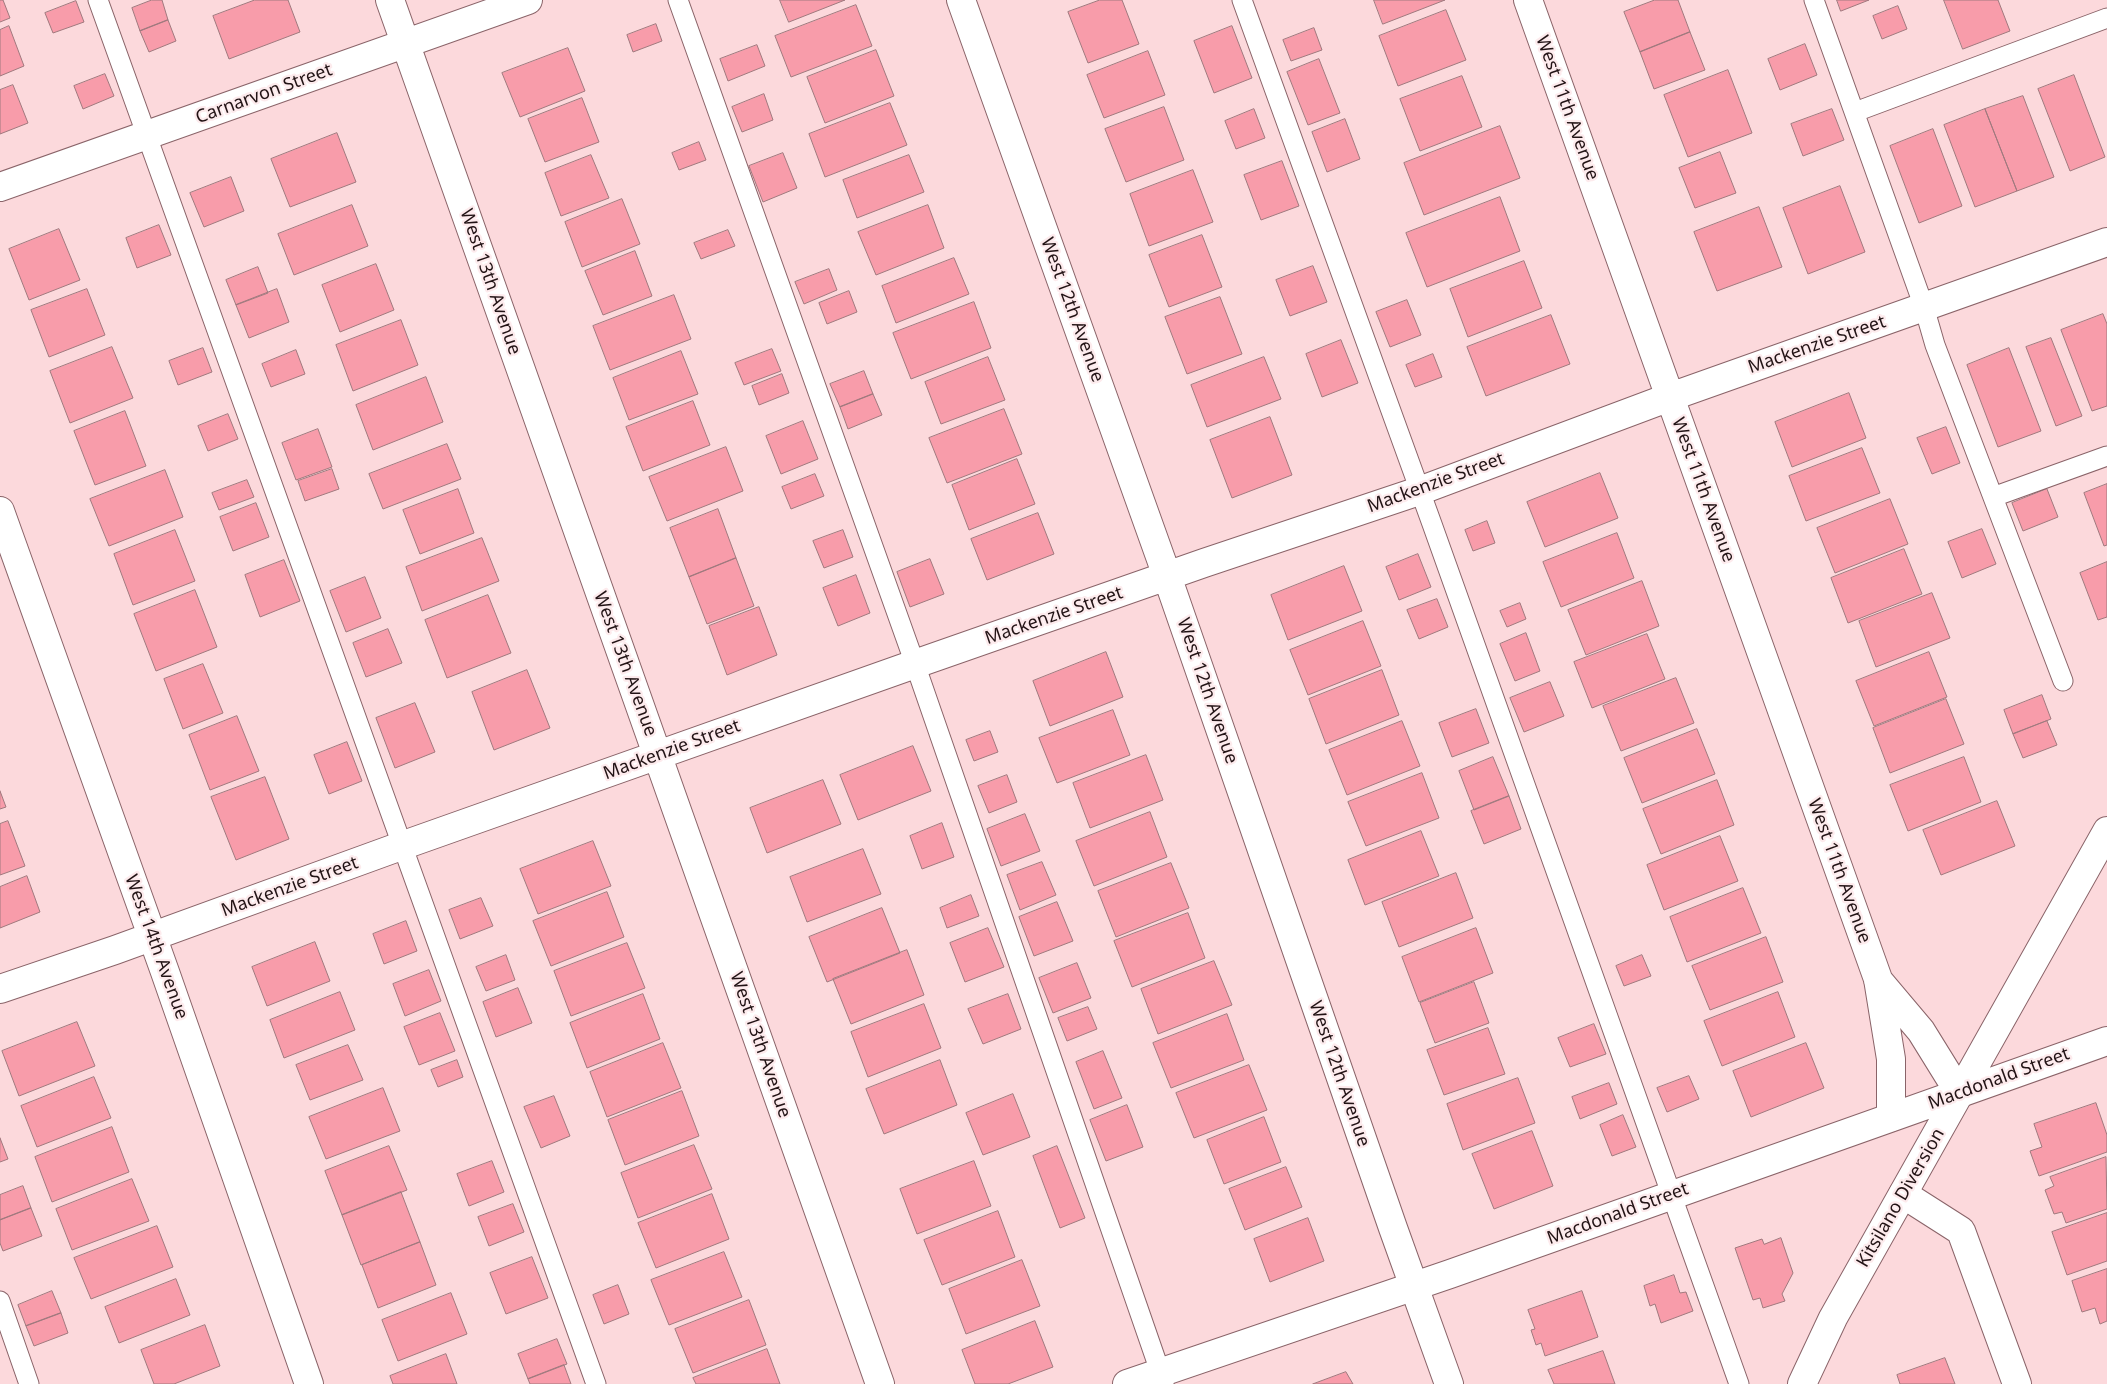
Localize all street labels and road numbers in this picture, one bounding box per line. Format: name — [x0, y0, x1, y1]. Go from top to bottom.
street label: West 11th Avenue — [1531, 33, 1603, 183]
street label: Carnarvon Street — [193, 59, 335, 129]
street label: West 13th Avenue — [455, 206, 525, 358]
street label: West 12th Avenue — [1036, 235, 1108, 385]
street label: Mackenzie Street — [1745, 311, 1889, 379]
street label: West 11th Avenue — [1667, 415, 1739, 565]
street label: Mackenzie Street — [1365, 448, 1507, 518]
street label: Mackenzie Street — [982, 582, 1126, 650]
street label: West 13th Avenue — [589, 589, 661, 739]
street label: West 12th Avenue — [1172, 615, 1242, 767]
street label: Mackenzie Street — [601, 715, 743, 785]
street label: West 11th Avenue — [1803, 796, 1875, 946]
street label: Mackenzie Street — [219, 852, 361, 922]
street label: West 14th Avenue — [120, 872, 192, 1022]
street label: West 13th Avenue — [725, 969, 795, 1121]
street label: West 12th Avenue — [1304, 998, 1374, 1150]
street label: Macdonald Street — [1925, 1043, 2073, 1115]
street label: Kitsilano Diversion — [1852, 1125, 1950, 1271]
street label: Macdonald Street — [1544, 1178, 1692, 1250]

